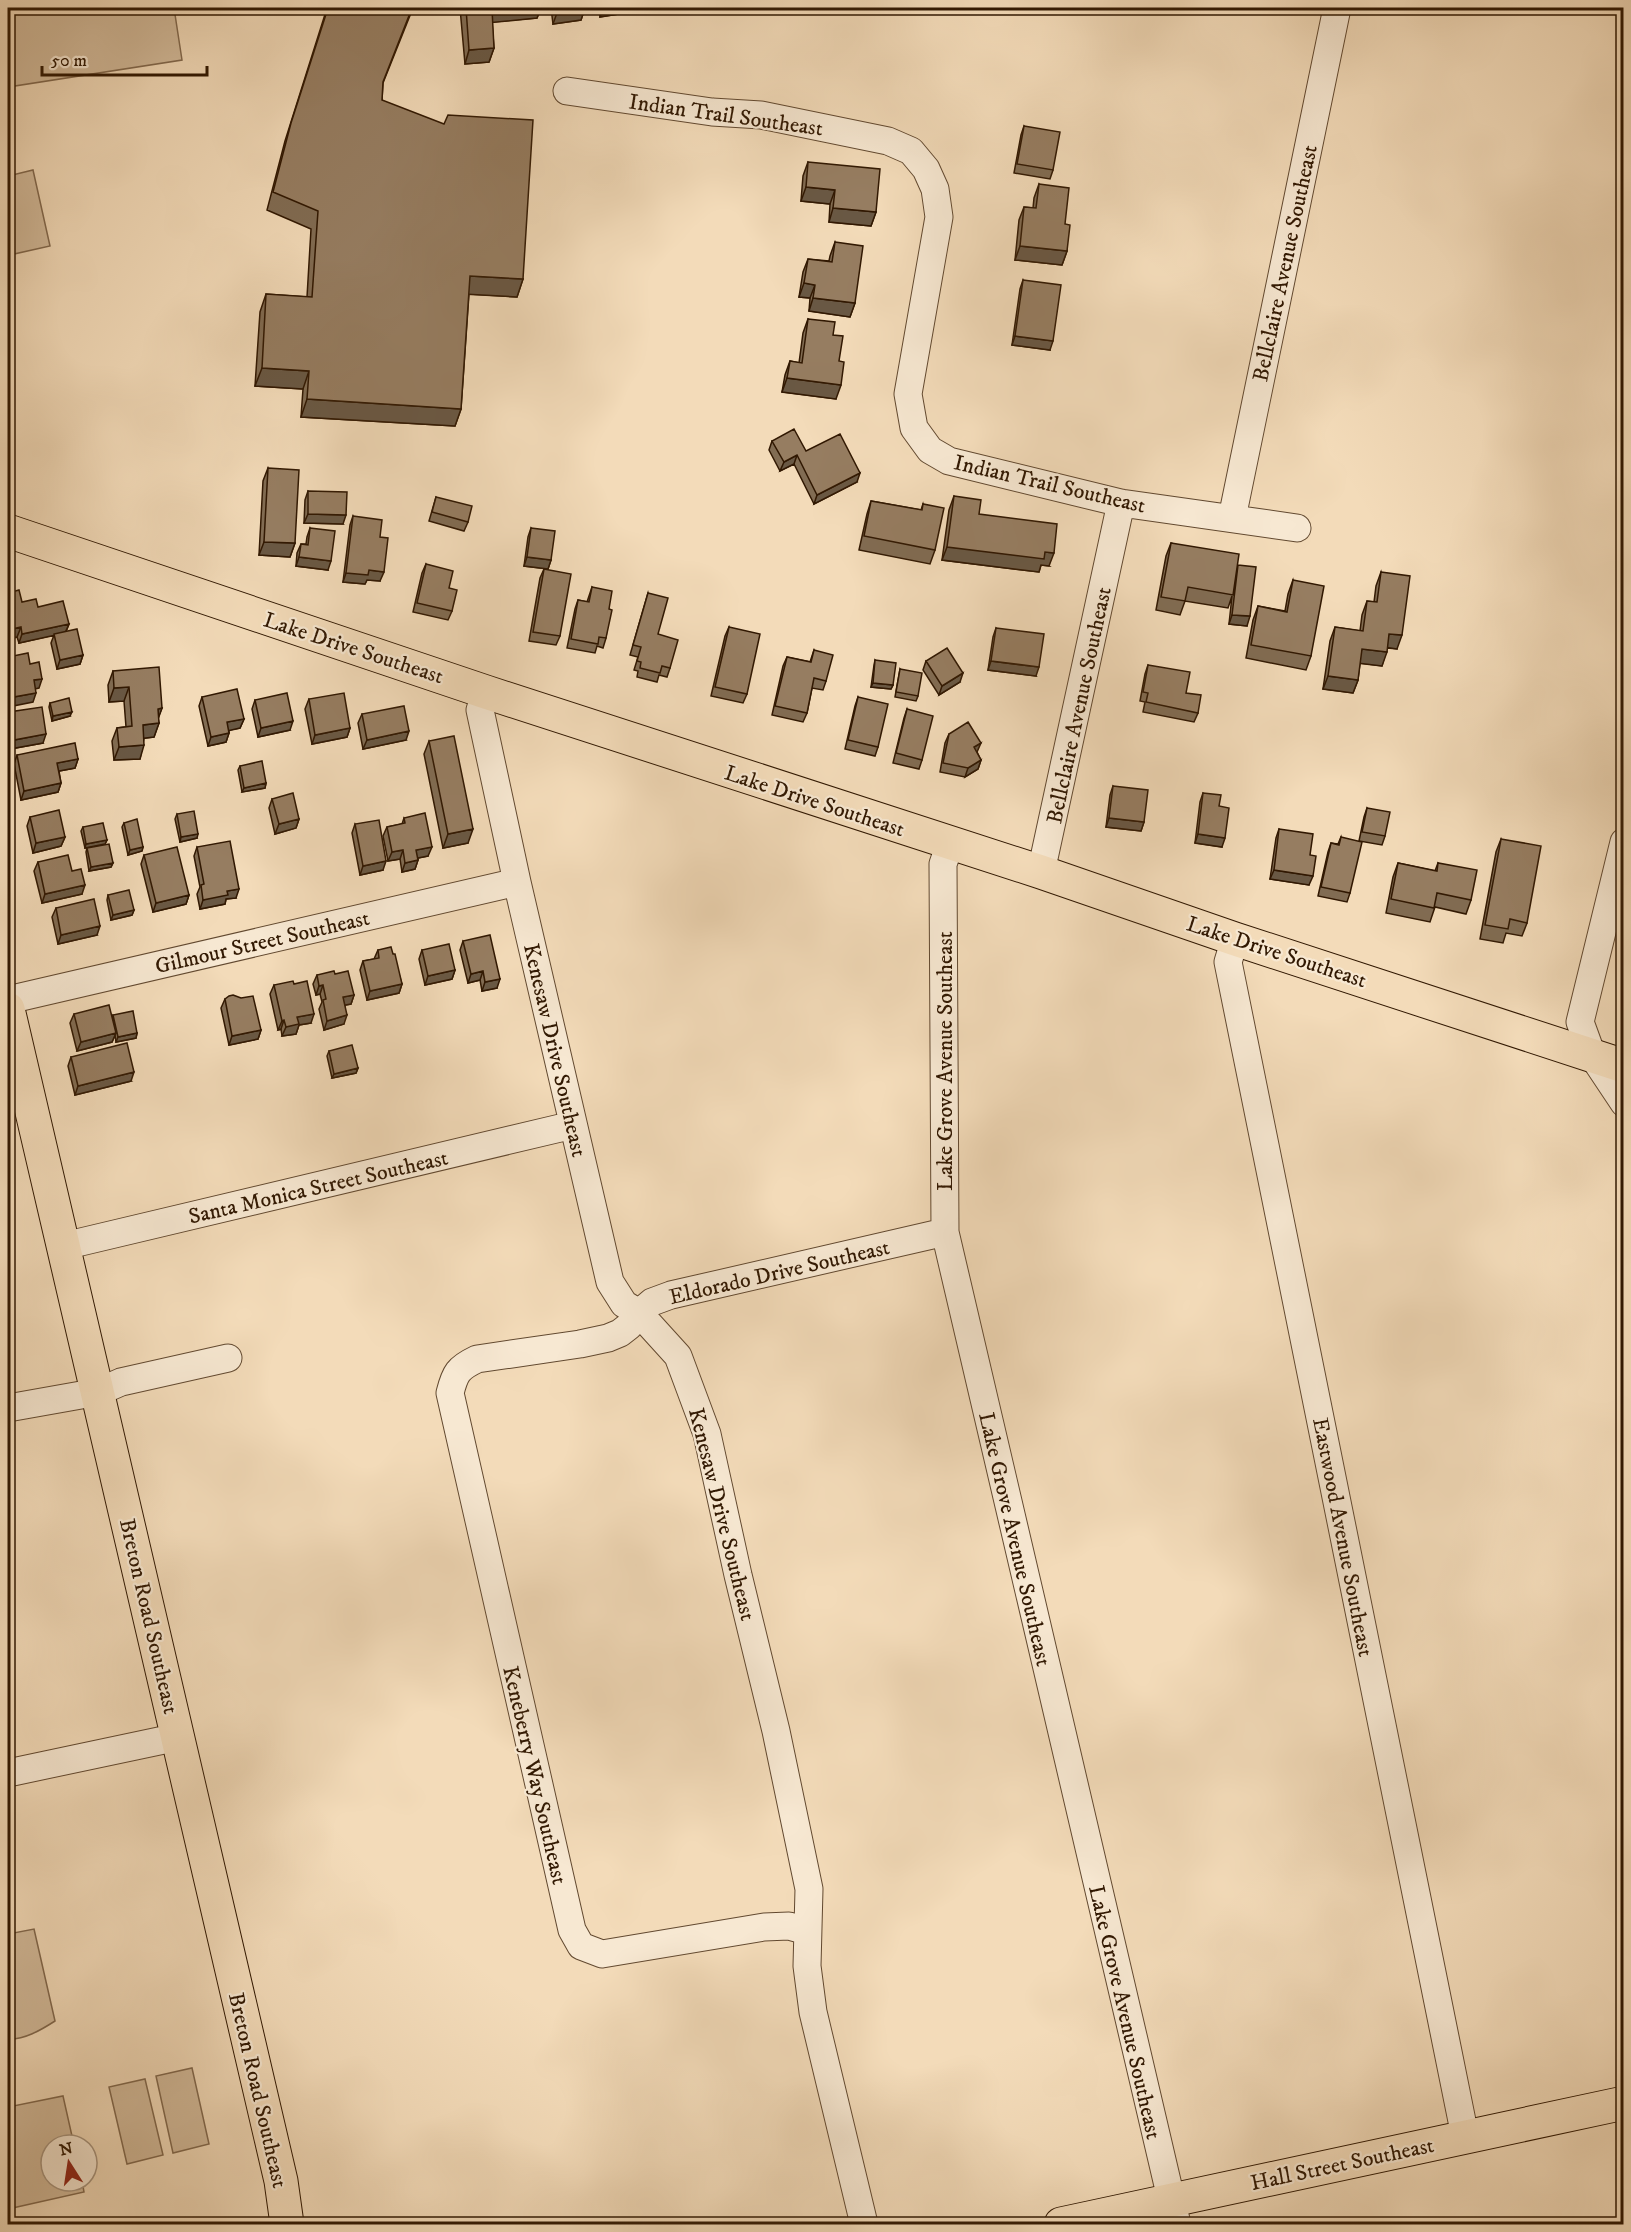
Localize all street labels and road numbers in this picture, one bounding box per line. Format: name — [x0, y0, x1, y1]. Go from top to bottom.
street label: Indian Trail Southeast — [627, 88, 825, 142]
street label: Bellclaire Avenue Southeast — [1247, 142, 1324, 384]
street label: Indian Trail Southeast — [951, 449, 1148, 520]
street label: Bellclaire Avenue Southeast — [1041, 584, 1118, 826]
street label: Lake Drive Southeast — [260, 607, 447, 690]
street label: Lake Drive Southeast — [721, 760, 908, 843]
street label: Gilmour Street Southeast — [152, 905, 372, 980]
street label: Lake Drive Southeast — [1183, 911, 1370, 994]
street label: Lake Grove Avenue Southeast — [932, 931, 959, 1191]
street label: Kenesaw Drive Southeast — [517, 941, 592, 1160]
street label: Santa Monica Street Southeast — [186, 1144, 451, 1230]
street label: Eldorado Drive Southeast — [666, 1234, 892, 1311]
street label: Kenesaw Drive Southeast — [682, 1405, 761, 1623]
street label: Lake Grove Avenue Southeast — [972, 1410, 1057, 1669]
street label: Eastwood Avenue Southeast — [1306, 1416, 1379, 1659]
street label: Breton Road Southeast — [113, 1516, 184, 1717]
street label: Keneberry Way Southeast — [496, 1664, 573, 1887]
street label: Lake Grove Avenue Southeast — [1082, 1883, 1167, 2142]
street label: Breton Road Southeast — [222, 1990, 293, 2191]
street label: Hall Street Southeast — [1248, 2132, 1436, 2197]

